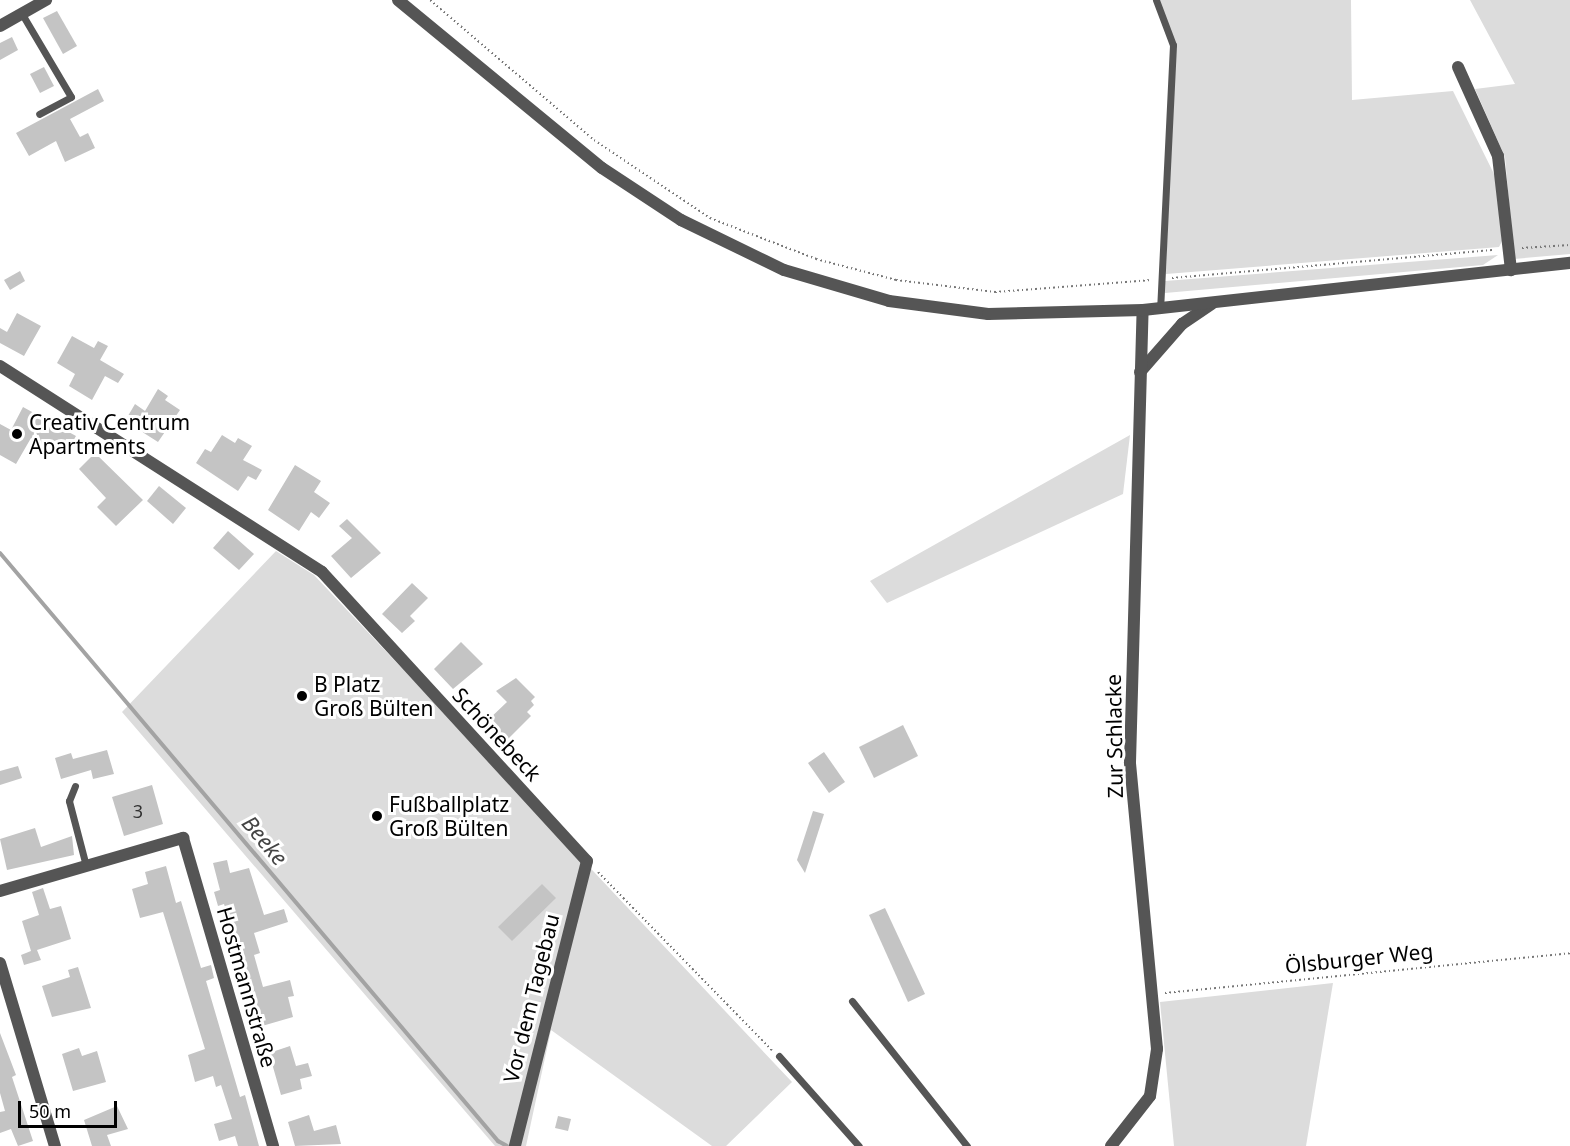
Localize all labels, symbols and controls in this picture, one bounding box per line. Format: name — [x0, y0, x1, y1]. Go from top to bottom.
place label: Creativ Centrum Apartments — [29, 409, 190, 459]
marker: Creativ Centrum Apartments — [10, 427, 24, 441]
place label: B Platz Groß Bülten — [314, 671, 433, 721]
street label: Zur Schlacke — [1100, 674, 1128, 798]
street label: Schönebeck — [447, 682, 547, 786]
marker: B Platz Groß Bülten — [295, 689, 309, 703]
place label: Fußballplatz Groß Bülten — [389, 791, 509, 841]
house number: 3 — [133, 800, 143, 822]
marker: Fußballplatz Groß Bülten — [370, 809, 384, 823]
water label: Beeke — [237, 810, 293, 870]
street label: Hostmannstraße — [212, 904, 282, 1070]
street label: Vor dem Tagebau — [498, 911, 564, 1085]
street label: Ölsburger Weg — [1284, 938, 1434, 978]
scale bar — [21, 1089, 120, 1127]
text: 50 m — [29, 1099, 71, 1123]

